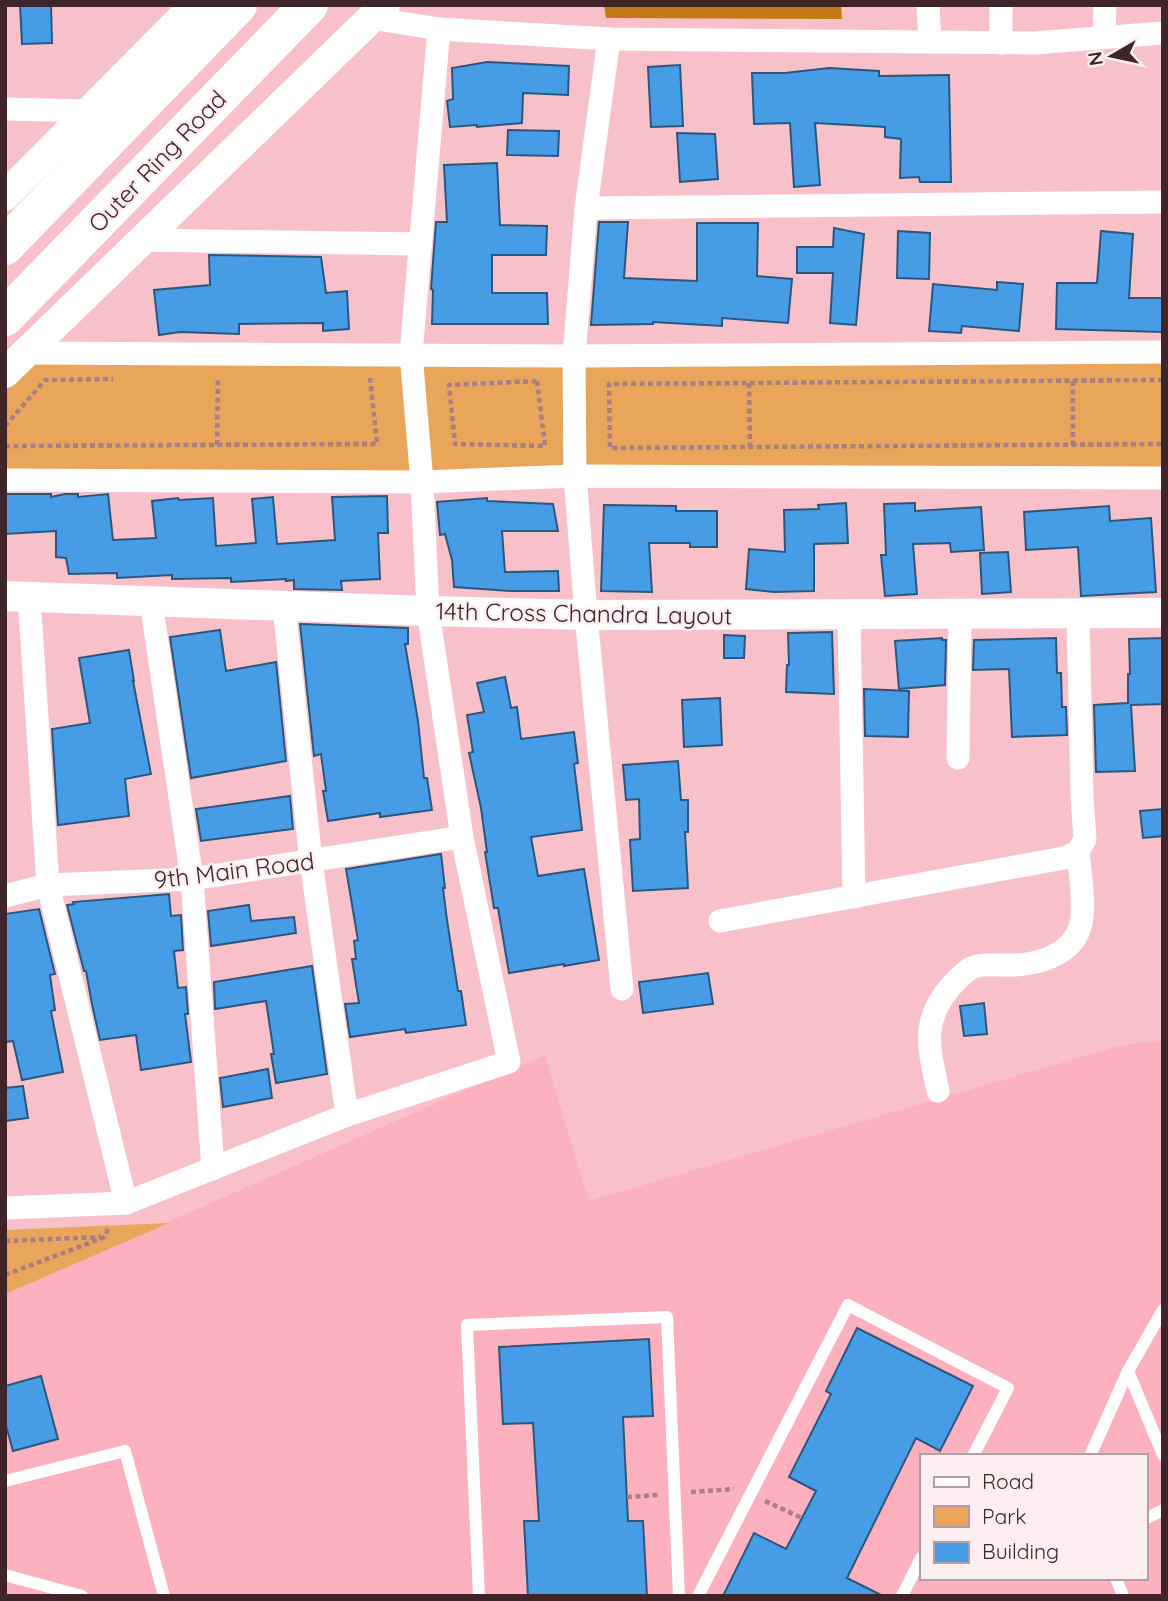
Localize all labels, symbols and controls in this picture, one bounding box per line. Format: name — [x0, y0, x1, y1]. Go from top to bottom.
north arrow — [1077, 21, 1147, 91]
text: N — [1082, 50, 1108, 67]
street label: Outer Ring Road — [82, 84, 232, 238]
street label: 14th Cross Chandra Layout — [435, 595, 733, 631]
street label: 9th Main Road — [152, 845, 316, 895]
legend — [920, 1454, 1147, 1580]
text: Road — [982, 1468, 1034, 1494]
text: Park — [982, 1503, 1026, 1529]
text: Building — [982, 1538, 1059, 1564]

